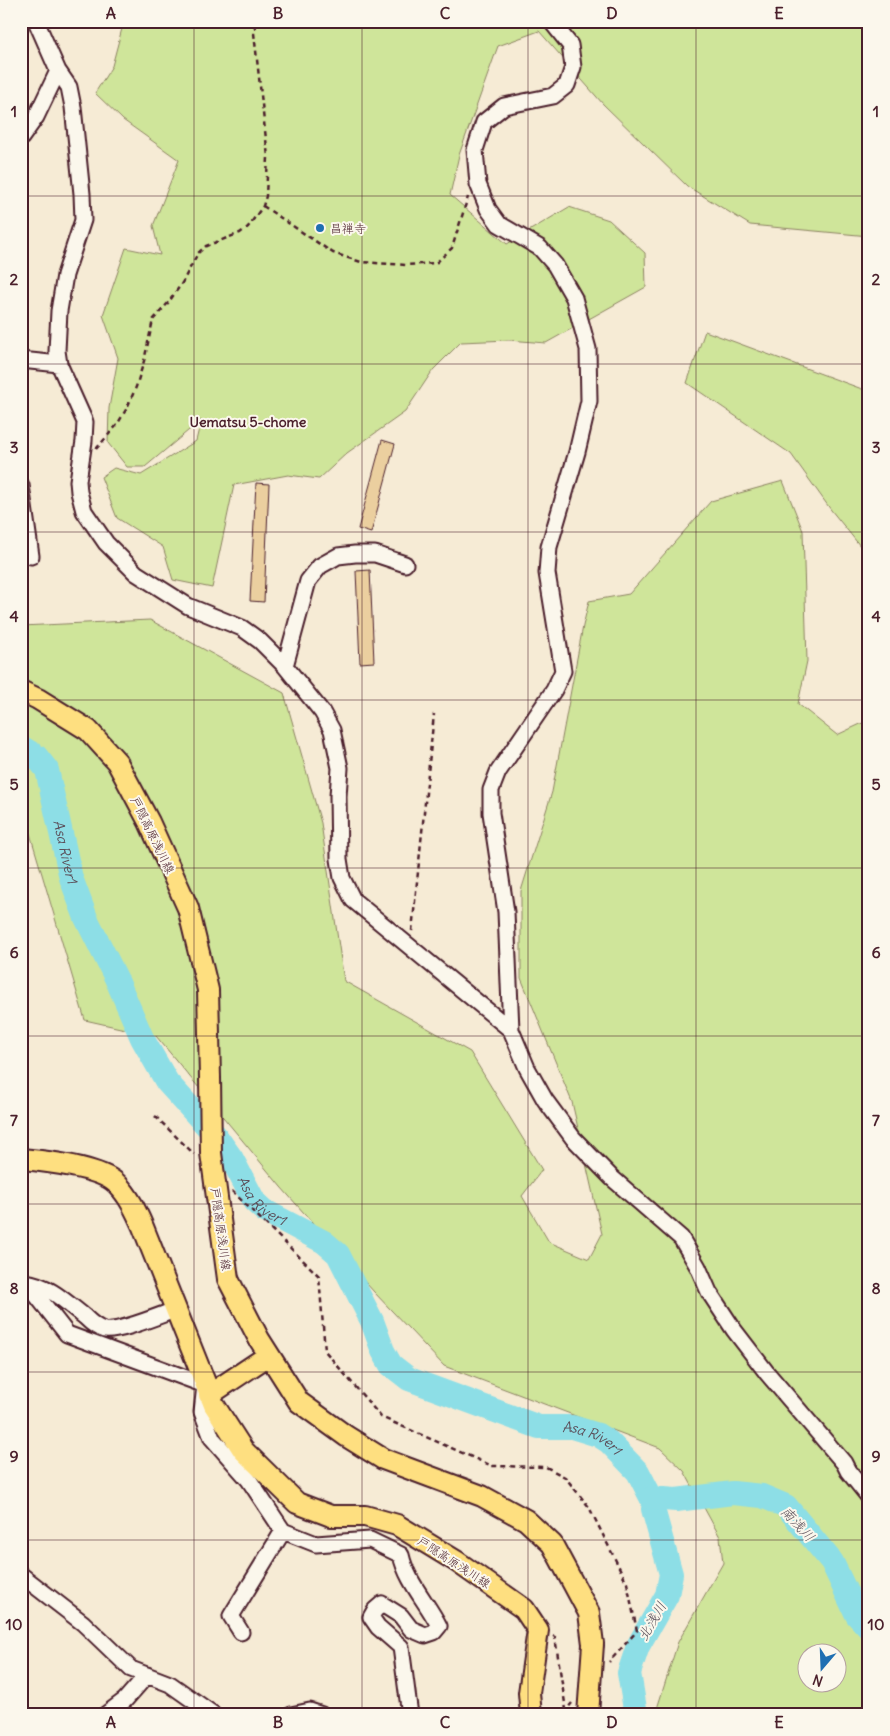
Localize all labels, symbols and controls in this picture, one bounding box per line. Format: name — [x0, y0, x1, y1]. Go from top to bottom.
text: A — [106, 3, 116, 23]
text: B — [273, 3, 284, 23]
text: C — [440, 3, 451, 23]
text: D — [606, 3, 618, 23]
text: E — [774, 3, 784, 23]
text: 1 — [11, 101, 17, 121]
text: 1 — [873, 101, 879, 121]
place label: 昌禅寺 — [330, 221, 366, 236]
marker: 昌禅寺 — [314, 222, 326, 234]
text: 2 — [10, 269, 19, 289]
text: 2 — [872, 269, 881, 289]
district label: Uematsu 5-chome — [190, 413, 307, 431]
text: 3 — [9, 437, 19, 457]
text: 3 — [871, 437, 881, 457]
text: 4 — [9, 606, 19, 626]
text: 4 — [871, 606, 881, 626]
text: 5 — [9, 774, 19, 794]
text: 5 — [871, 774, 881, 794]
street label: 戸隠高原浅川線 — [128, 794, 178, 876]
water label: Asa River1 — [49, 818, 82, 887]
text: 6 — [9, 942, 19, 962]
text: 6 — [871, 942, 881, 962]
text: 7 — [10, 1110, 18, 1130]
text: 7 — [872, 1110, 880, 1130]
water label: Asa River1 — [233, 1173, 290, 1230]
street label: 戸隠高原浅川線 — [208, 1186, 234, 1272]
text: 8 — [9, 1278, 19, 1298]
text: 8 — [871, 1278, 881, 1298]
water label: Asa River1 — [562, 1418, 626, 1460]
text: 9 — [9, 1446, 19, 1466]
text: 9 — [871, 1446, 881, 1466]
water label: 南浅川 — [777, 1503, 819, 1545]
street label: 戸隠高原浅川線 — [415, 1533, 493, 1591]
water label: 北浅川 — [634, 1598, 670, 1644]
text: 10 — [6, 1614, 22, 1634]
text: 10 — [868, 1614, 884, 1634]
north arrow — [798, 1644, 848, 1694]
text: N — [810, 1670, 825, 1690]
text: A — [106, 1712, 116, 1732]
text: B — [273, 1712, 284, 1732]
text: C — [440, 1712, 451, 1732]
text: D — [606, 1712, 618, 1732]
text: E — [774, 1712, 784, 1732]

